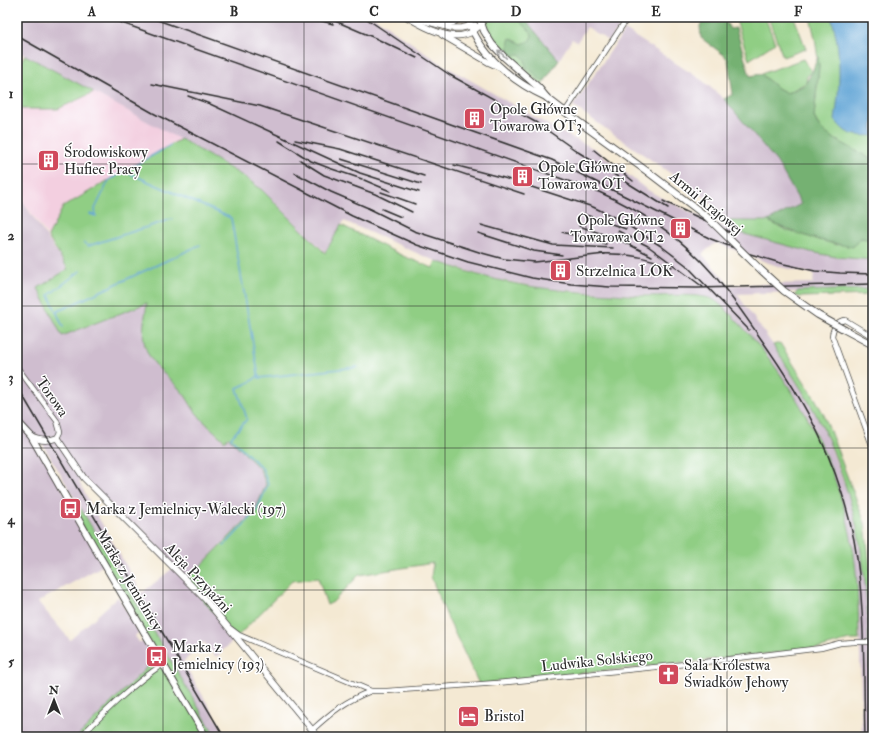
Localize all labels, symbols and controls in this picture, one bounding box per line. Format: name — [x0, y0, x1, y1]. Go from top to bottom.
text: A — [87, 4, 97, 20]
text: B — [230, 4, 238, 20]
text: C — [369, 4, 379, 20]
text: D — [511, 4, 522, 20]
text: E — [651, 4, 661, 20]
text: F — [794, 4, 803, 20]
one-way arrow — [497, 49, 507, 59]
text: 1 — [9, 86, 14, 102]
place label: Opole Główne Towarowa OT3 — [490, 100, 582, 136]
building icon: Opole Główne Towarowa OT3 — [462, 105, 488, 131]
place label: Środowiskowy Hufiec Pracy — [64, 142, 148, 179]
building icon: Środowiskowy Hufiec Pracy — [35, 148, 61, 174]
place label: Opole Główne Towarowa OT — [538, 158, 625, 194]
building icon: Opole Główne Towarowa OT — [510, 163, 536, 189]
street label: Armii Krajowej — [665, 166, 746, 239]
place label: Opole Główne Towarowa OT2 — [570, 211, 664, 247]
building icon: Opole Główne Towarowa OT2 — [667, 216, 693, 242]
text: 2 — [8, 228, 15, 244]
building icon: Strzelnica LOK — [548, 258, 574, 284]
place label: Strzelnica LOK — [576, 262, 673, 281]
text: 3 — [9, 370, 14, 386]
street label: Torowa — [31, 373, 73, 421]
bus stop icon: Marka z Jemielnicy-Walecki (197) — [57, 496, 83, 522]
place label: Marka z Jemielnicy-Walecki (197) — [86, 500, 286, 520]
text: 4 — [6, 512, 15, 528]
street label: Marka z Jemielnicy — [90, 526, 167, 635]
street label: Aleja Przyjaźni — [160, 538, 235, 617]
place label: Marka z Jemielnicy (193) — [171, 638, 264, 675]
bus stop icon: Marka z Jemielnicy (193) — [144, 643, 170, 669]
street label: Ludwika Solskiego — [540, 646, 654, 676]
text: 5 — [8, 654, 14, 670]
place label: Sala Królestwa Świadków Jehowy — [684, 656, 789, 693]
church icon: Sala Królestwa Świadków Jehowy — [656, 661, 682, 687]
north arrow — [34, 680, 74, 720]
text: N — [48, 684, 60, 697]
hotel icon: Bristol — [455, 703, 481, 729]
place label: Bristol — [484, 707, 524, 726]

